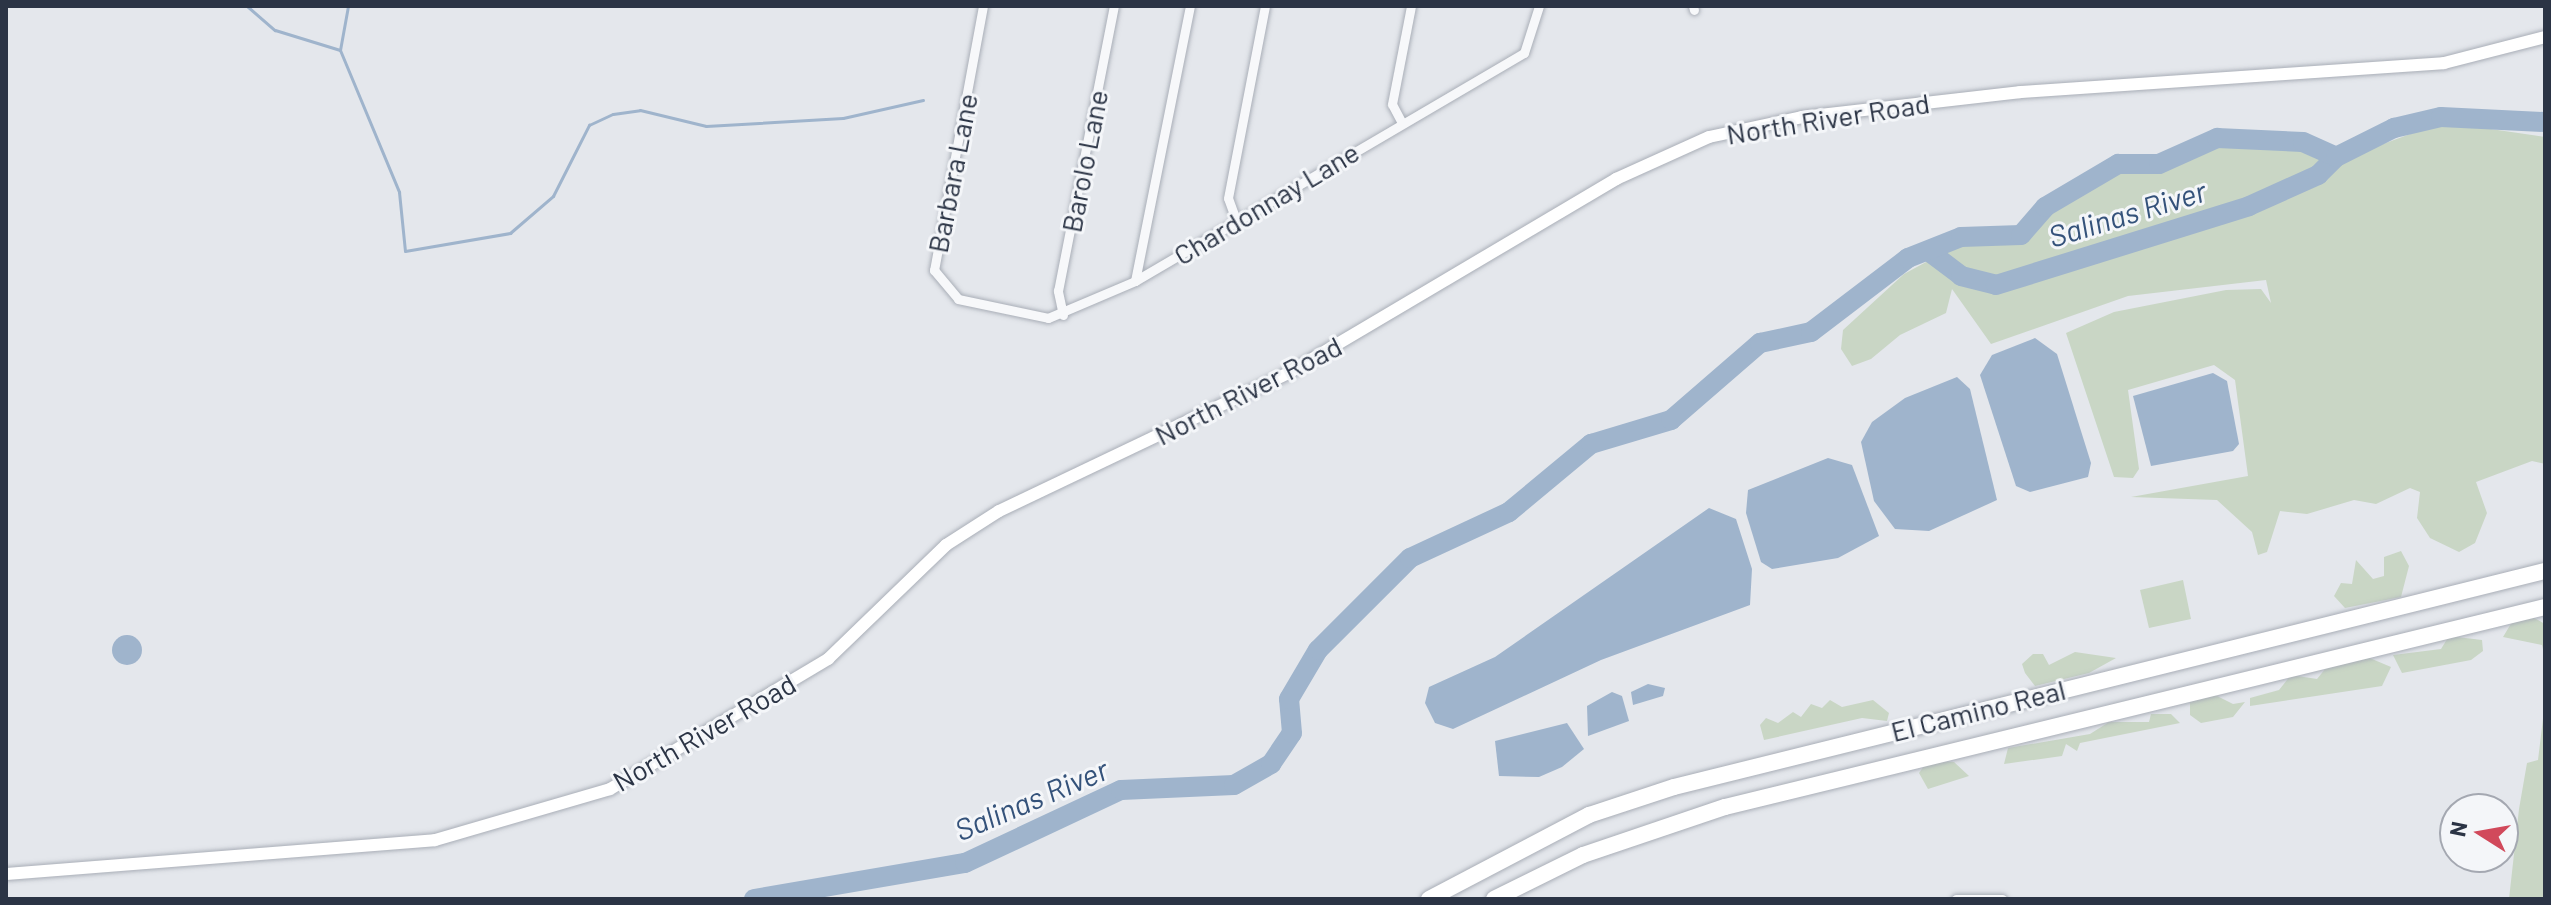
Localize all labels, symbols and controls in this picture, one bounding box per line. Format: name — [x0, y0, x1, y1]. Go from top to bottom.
street label: North River Road — [1724, 85, 1932, 151]
street label: Barolo Lane — [1054, 87, 1114, 235]
street label: Barbara Lane — [920, 90, 984, 256]
street label: Chardonnay Lane — [1167, 135, 1365, 271]
water label: Salinas River — [2044, 172, 2210, 254]
street label: North River Road — [1149, 328, 1347, 452]
street label: North River Road — [607, 666, 801, 798]
street label: El Camino Real — [1887, 672, 2069, 748]
water label: Salinas River — [949, 751, 1113, 847]
north arrow — [2439, 793, 2519, 873]
text: N — [2443, 819, 2472, 838]

